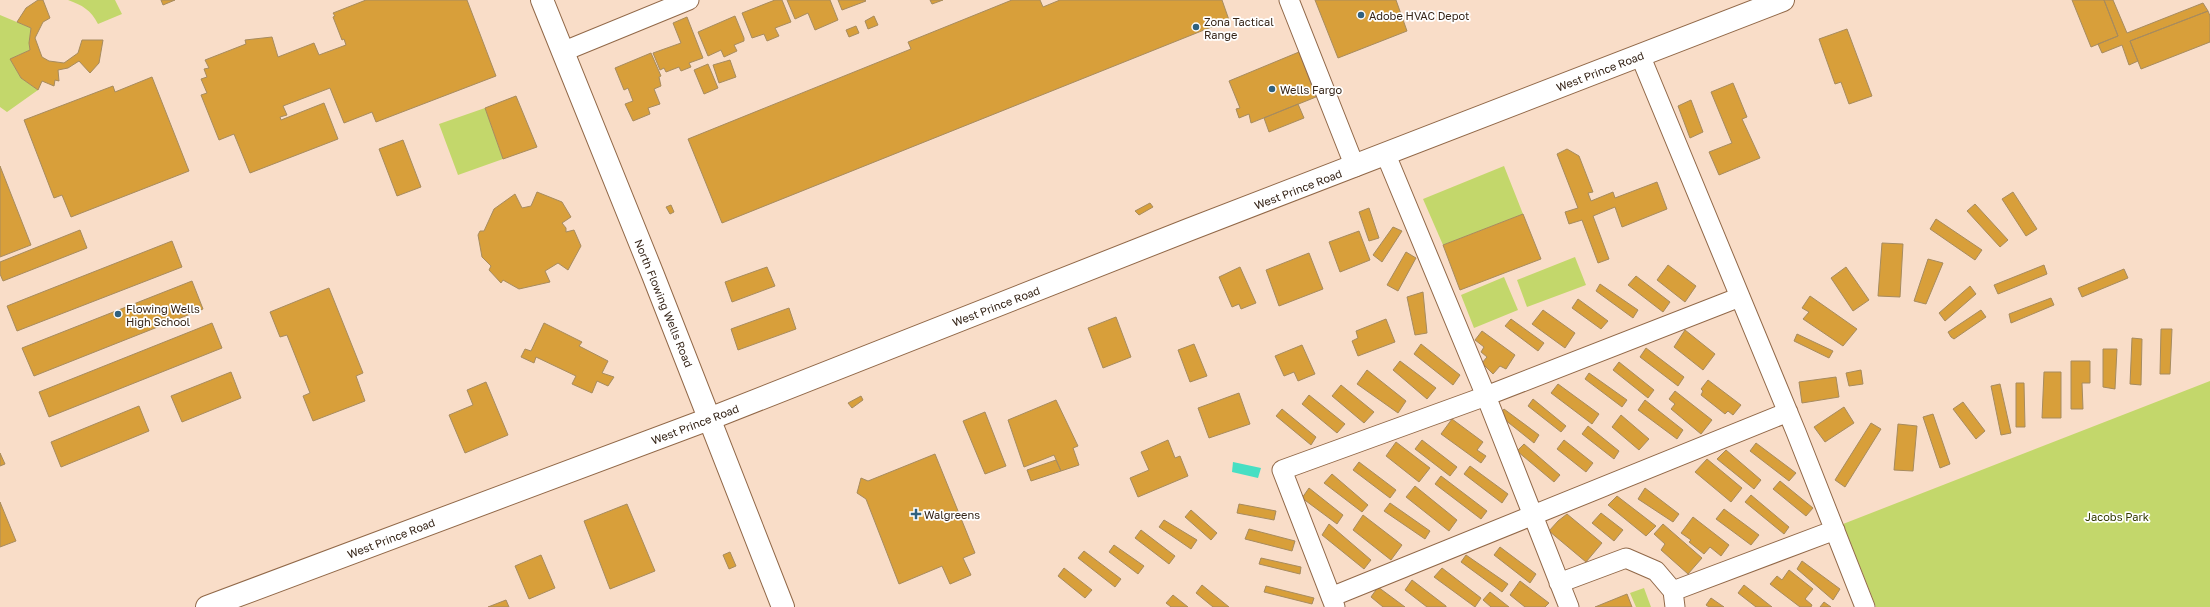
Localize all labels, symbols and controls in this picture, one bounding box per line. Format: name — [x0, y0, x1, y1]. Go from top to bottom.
place label: Adobe HVAC Depot — [1369, 9, 1469, 22]
marker: Adobe HVAC Depot — [1356, 10, 1366, 20]
place label: Zona Tactical Range — [1204, 15, 1274, 41]
marker: Zona Tactical Range — [1191, 22, 1201, 32]
street label: West Prince Road — [1554, 48, 1646, 94]
place label: Wells Fargo — [1280, 83, 1343, 96]
marker: Wells Fargo — [1267, 84, 1277, 94]
street label: West Prince Road — [1252, 166, 1344, 212]
street label: North Flowing Wells Road — [632, 237, 696, 369]
street label: West Prince Road — [950, 283, 1042, 329]
place label: Flowing Wells High School — [126, 302, 200, 328]
marker: Flowing Wells High School — [113, 309, 123, 319]
street label: West Prince Road — [649, 401, 741, 447]
place label: Walgreens — [924, 508, 980, 521]
marker: Walgreens — [911, 509, 921, 519]
park label: Jacobs Park — [2085, 510, 2149, 523]
street label: West Prince Road — [345, 515, 437, 561]

